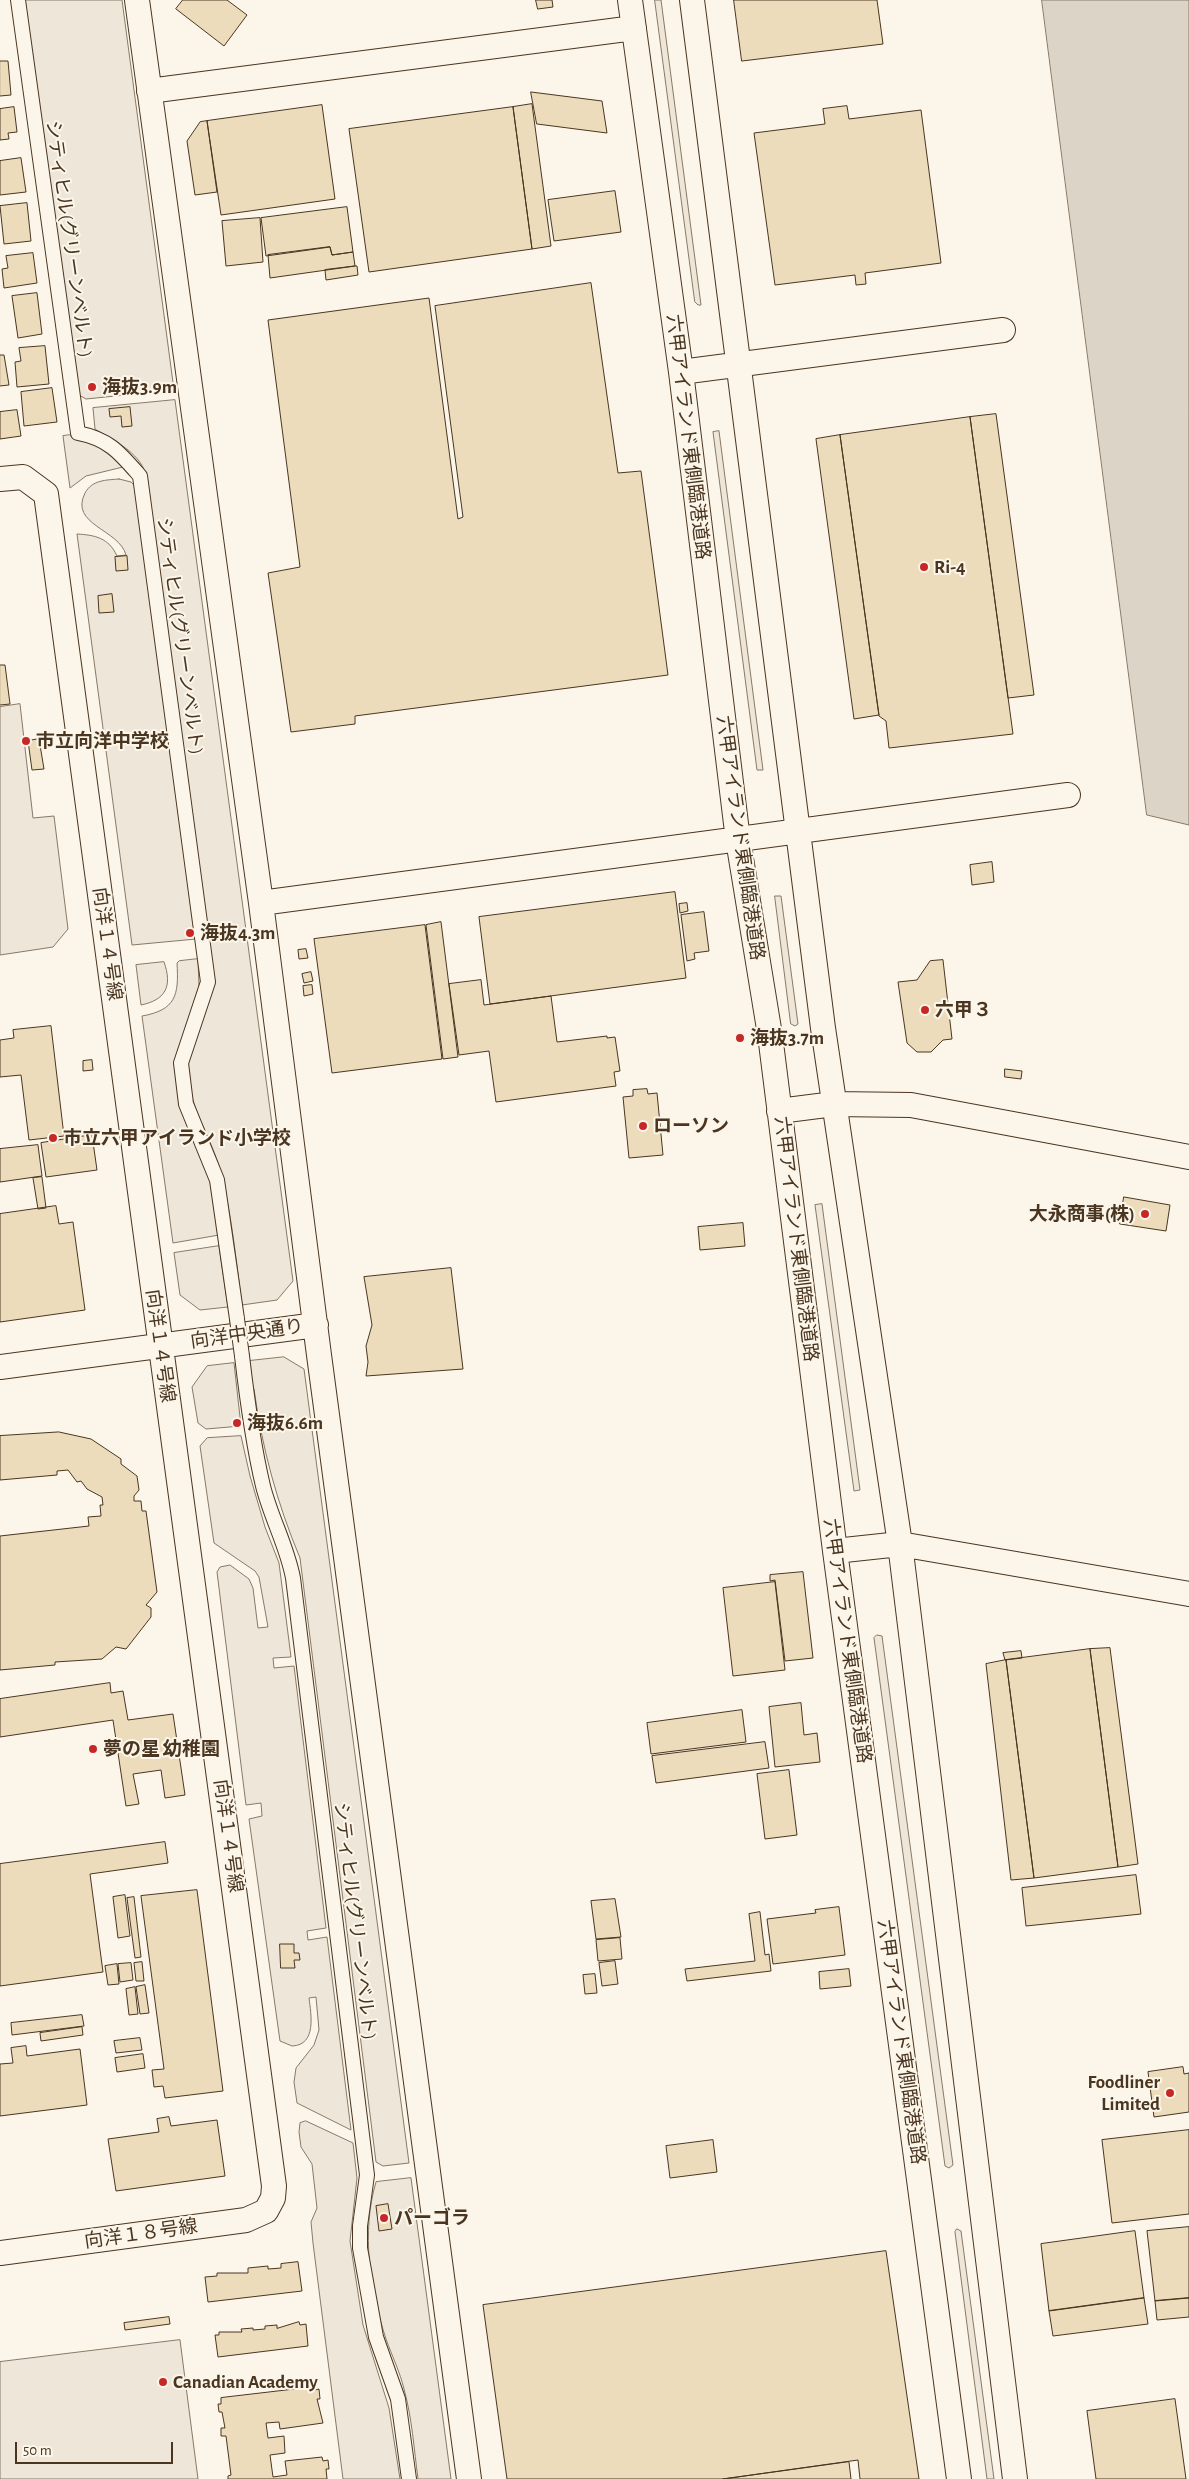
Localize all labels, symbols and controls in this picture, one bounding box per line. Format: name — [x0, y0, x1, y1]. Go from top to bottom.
street label: シティヒル(グリーンベルト) — [41, 119, 97, 359]
street label: 六甲アイランド東側臨港道路 — [662, 313, 714, 561]
place label: 海抜3.9m — [102, 376, 177, 398]
marker: 海抜3.9m — [86, 381, 98, 393]
street label: シティヒル(グリーンベルト) — [152, 516, 208, 756]
place label: Ri-4 — [934, 556, 966, 578]
marker: Ri-4 — [918, 561, 930, 573]
street label: 六甲アイランド東側臨港道路 — [712, 714, 768, 962]
place label: 市立向洋中学校 — [36, 730, 169, 752]
marker: 市立向洋中学校 — [20, 735, 32, 747]
street label: 向洋１４号線 — [88, 886, 126, 1002]
place label: 海抜4.3m — [200, 922, 275, 944]
marker: 海抜4.3m — [184, 927, 196, 939]
place label: 六甲３ — [935, 999, 992, 1021]
marker: 六甲３ — [919, 1004, 931, 1016]
place label: 海抜3.7m — [750, 1027, 824, 1049]
marker: 海抜3.7m — [734, 1032, 746, 1044]
place label: ローソン — [653, 1115, 729, 1137]
street label: 六甲アイランド東側臨港道路 — [770, 1115, 822, 1363]
marker: ローソン — [637, 1120, 649, 1132]
place label: 市立六甲アイランド小学校 — [63, 1127, 291, 1149]
marker: 市立六甲アイランド小学校 — [47, 1132, 59, 1144]
place label: 大永商事(株) — [1029, 1203, 1135, 1225]
marker: 大永商事(株) — [1139, 1208, 1151, 1220]
street label: 向洋１４号線 — [141, 1288, 179, 1404]
street label: 向洋中央通り — [189, 1315, 305, 1353]
place label: 海抜6.6m — [247, 1412, 323, 1434]
marker: 海抜6.6m — [231, 1417, 243, 1429]
street label: 六甲アイランド東側臨港道路 — [819, 1517, 875, 1765]
place label: 夢の星 幼稚園 — [103, 1738, 220, 1760]
marker: 夢の星 幼稚園 — [87, 1743, 99, 1755]
street label: 向洋１４号線 — [209, 1778, 247, 1894]
street label: シティヒル(グリーンベルト) — [329, 1801, 381, 2041]
street label: 六甲アイランド東側臨港道路 — [873, 1918, 929, 2166]
place label: Foodliner Limited — [1087, 2071, 1160, 2115]
marker: Foodliner Limited — [1164, 2087, 1176, 2099]
place label: パーゴラ — [394, 2207, 470, 2229]
marker: パーゴラ — [378, 2212, 390, 2224]
street label: 向洋１８号線 — [83, 2215, 199, 2253]
place label: Canadian Academy — [173, 2371, 318, 2393]
marker: Canadian Academy — [157, 2376, 169, 2388]
scale bar — [18, 2432, 175, 2464]
text: 50 m — [23, 2443, 52, 2458]

